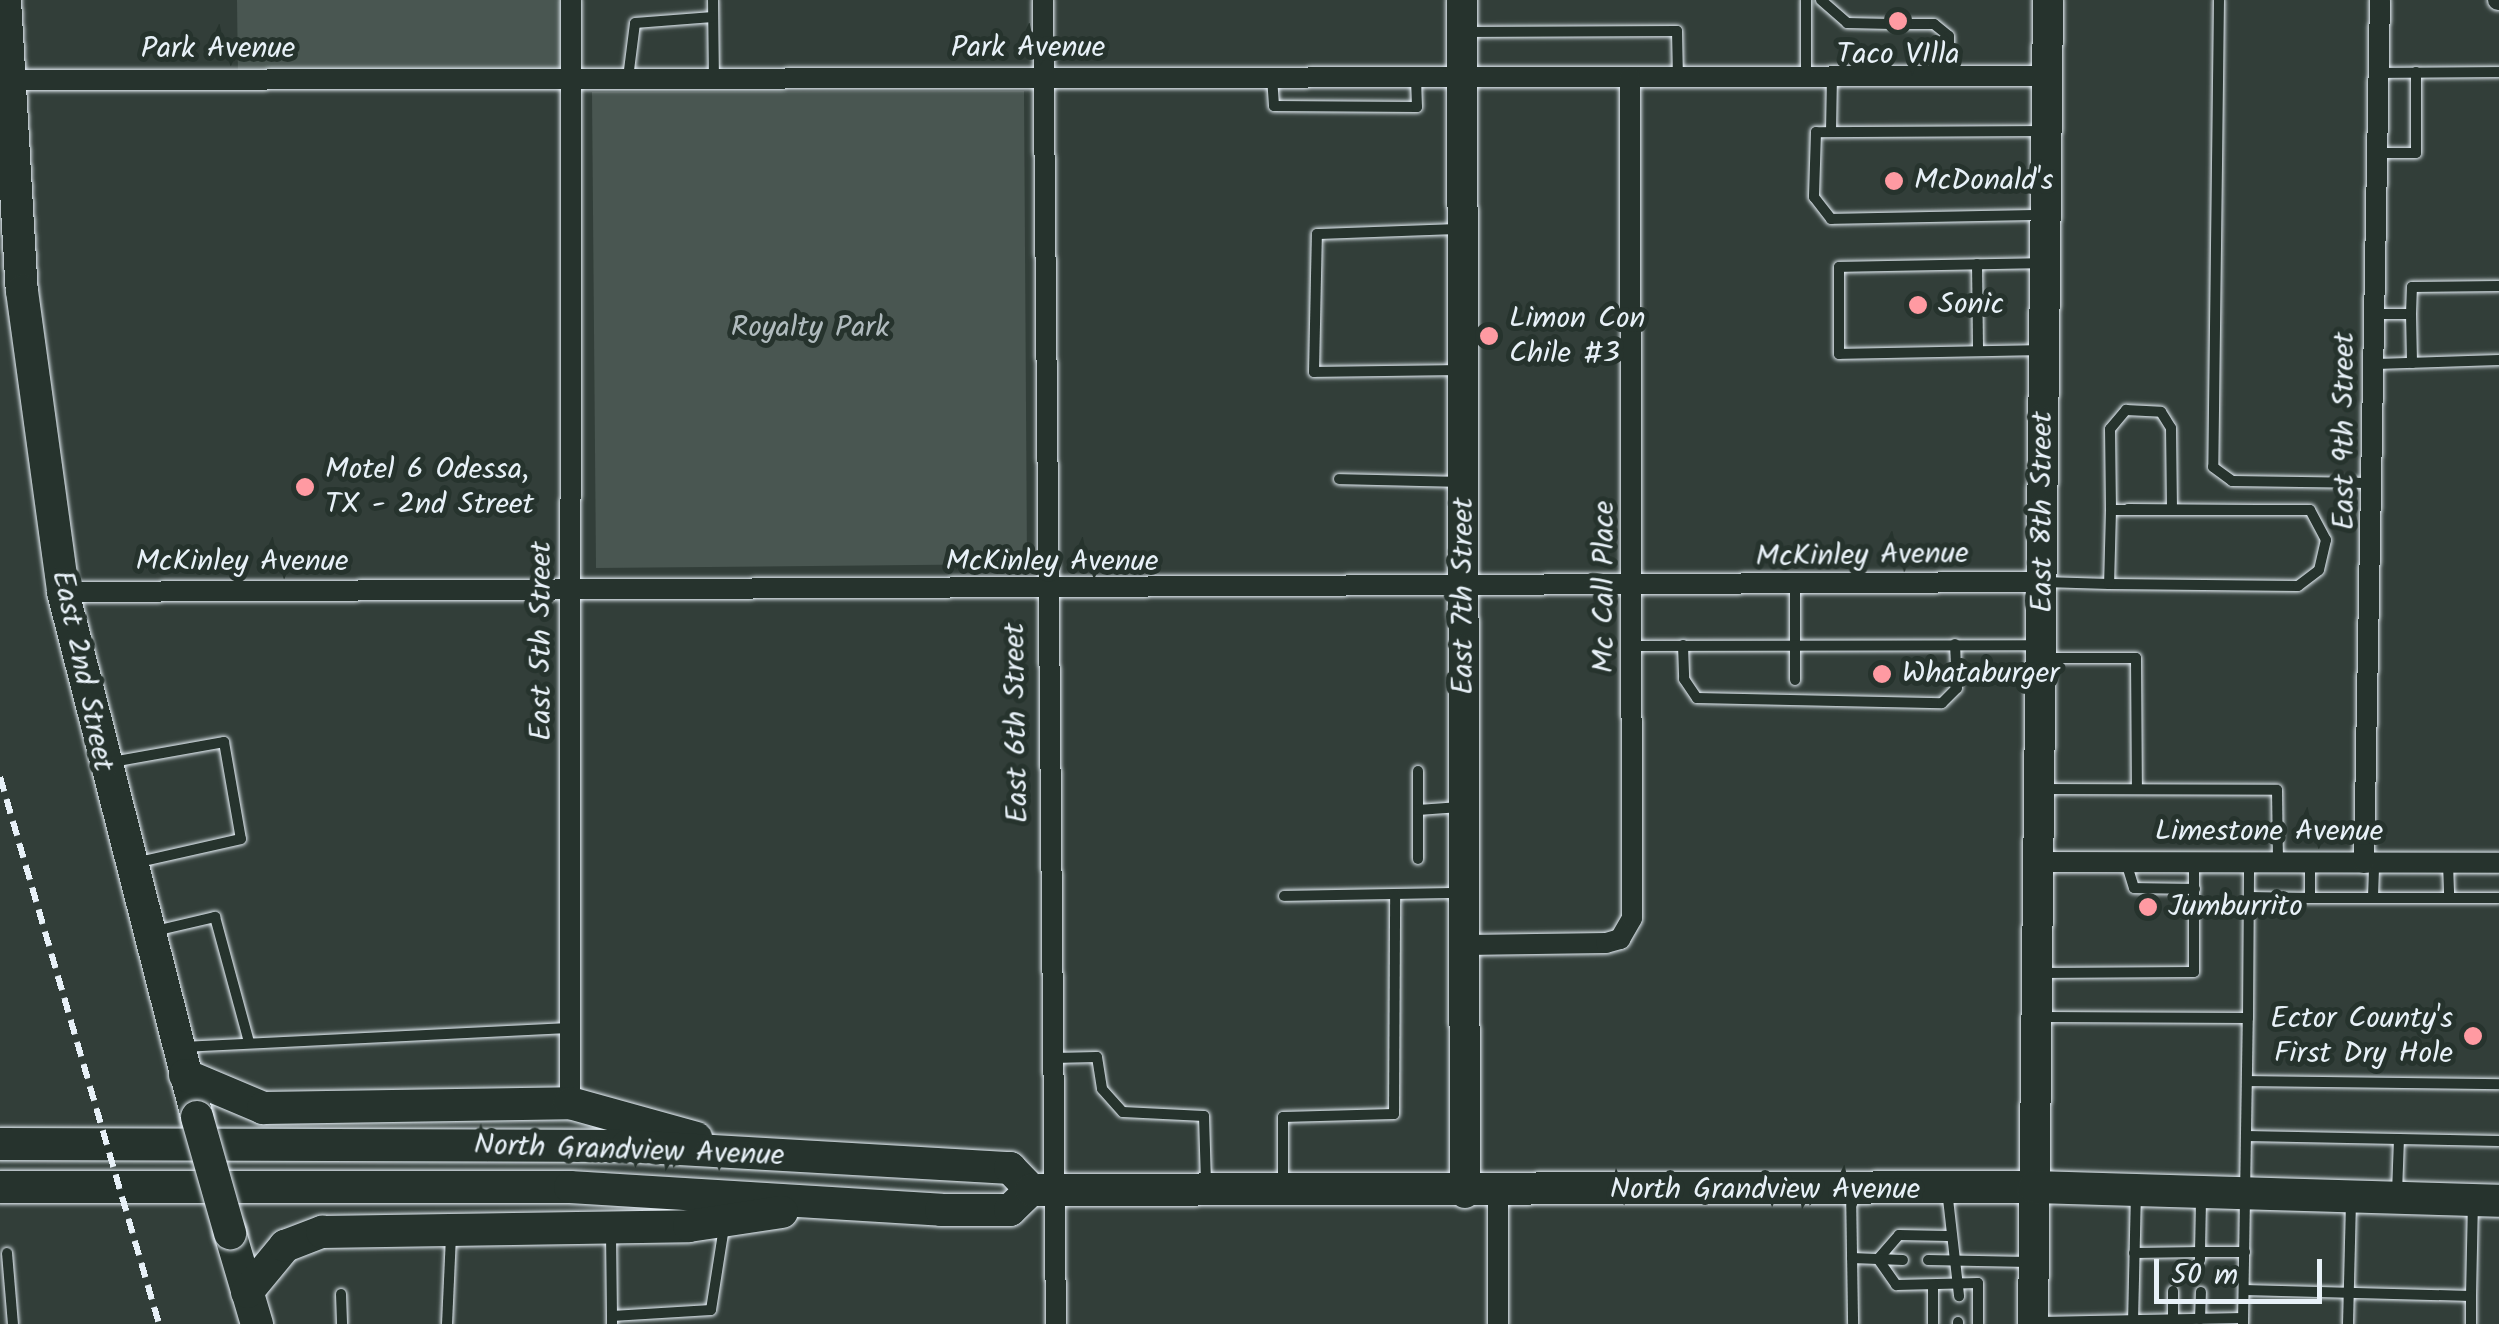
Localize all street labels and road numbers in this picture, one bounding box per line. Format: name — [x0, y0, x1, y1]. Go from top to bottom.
street label: Park Avenue — [951, 30, 1105, 66]
street label: Park Avenue — [141, 31, 295, 67]
street label: East 9th Street — [2327, 332, 2363, 530]
street label: East 8th Street — [2025, 411, 2061, 613]
street label: East 7th Street — [1446, 497, 1482, 695]
street label: Mc Call Place — [1587, 501, 1623, 673]
street label: McKinley Avenue — [1755, 536, 1969, 576]
street label: East 5th Street — [524, 541, 560, 741]
street label: McKinley Avenue — [135, 544, 349, 580]
street label: McKinley Avenue — [945, 544, 1159, 580]
street label: East 2nd Street — [43, 567, 121, 775]
street label: East 6th Street — [997, 622, 1037, 824]
street label: Limestone Avenue — [2155, 814, 2383, 850]
street label: North Grandview Avenue — [473, 1128, 785, 1174]
street label: North Grandview Avenue — [1610, 1172, 1920, 1208]

